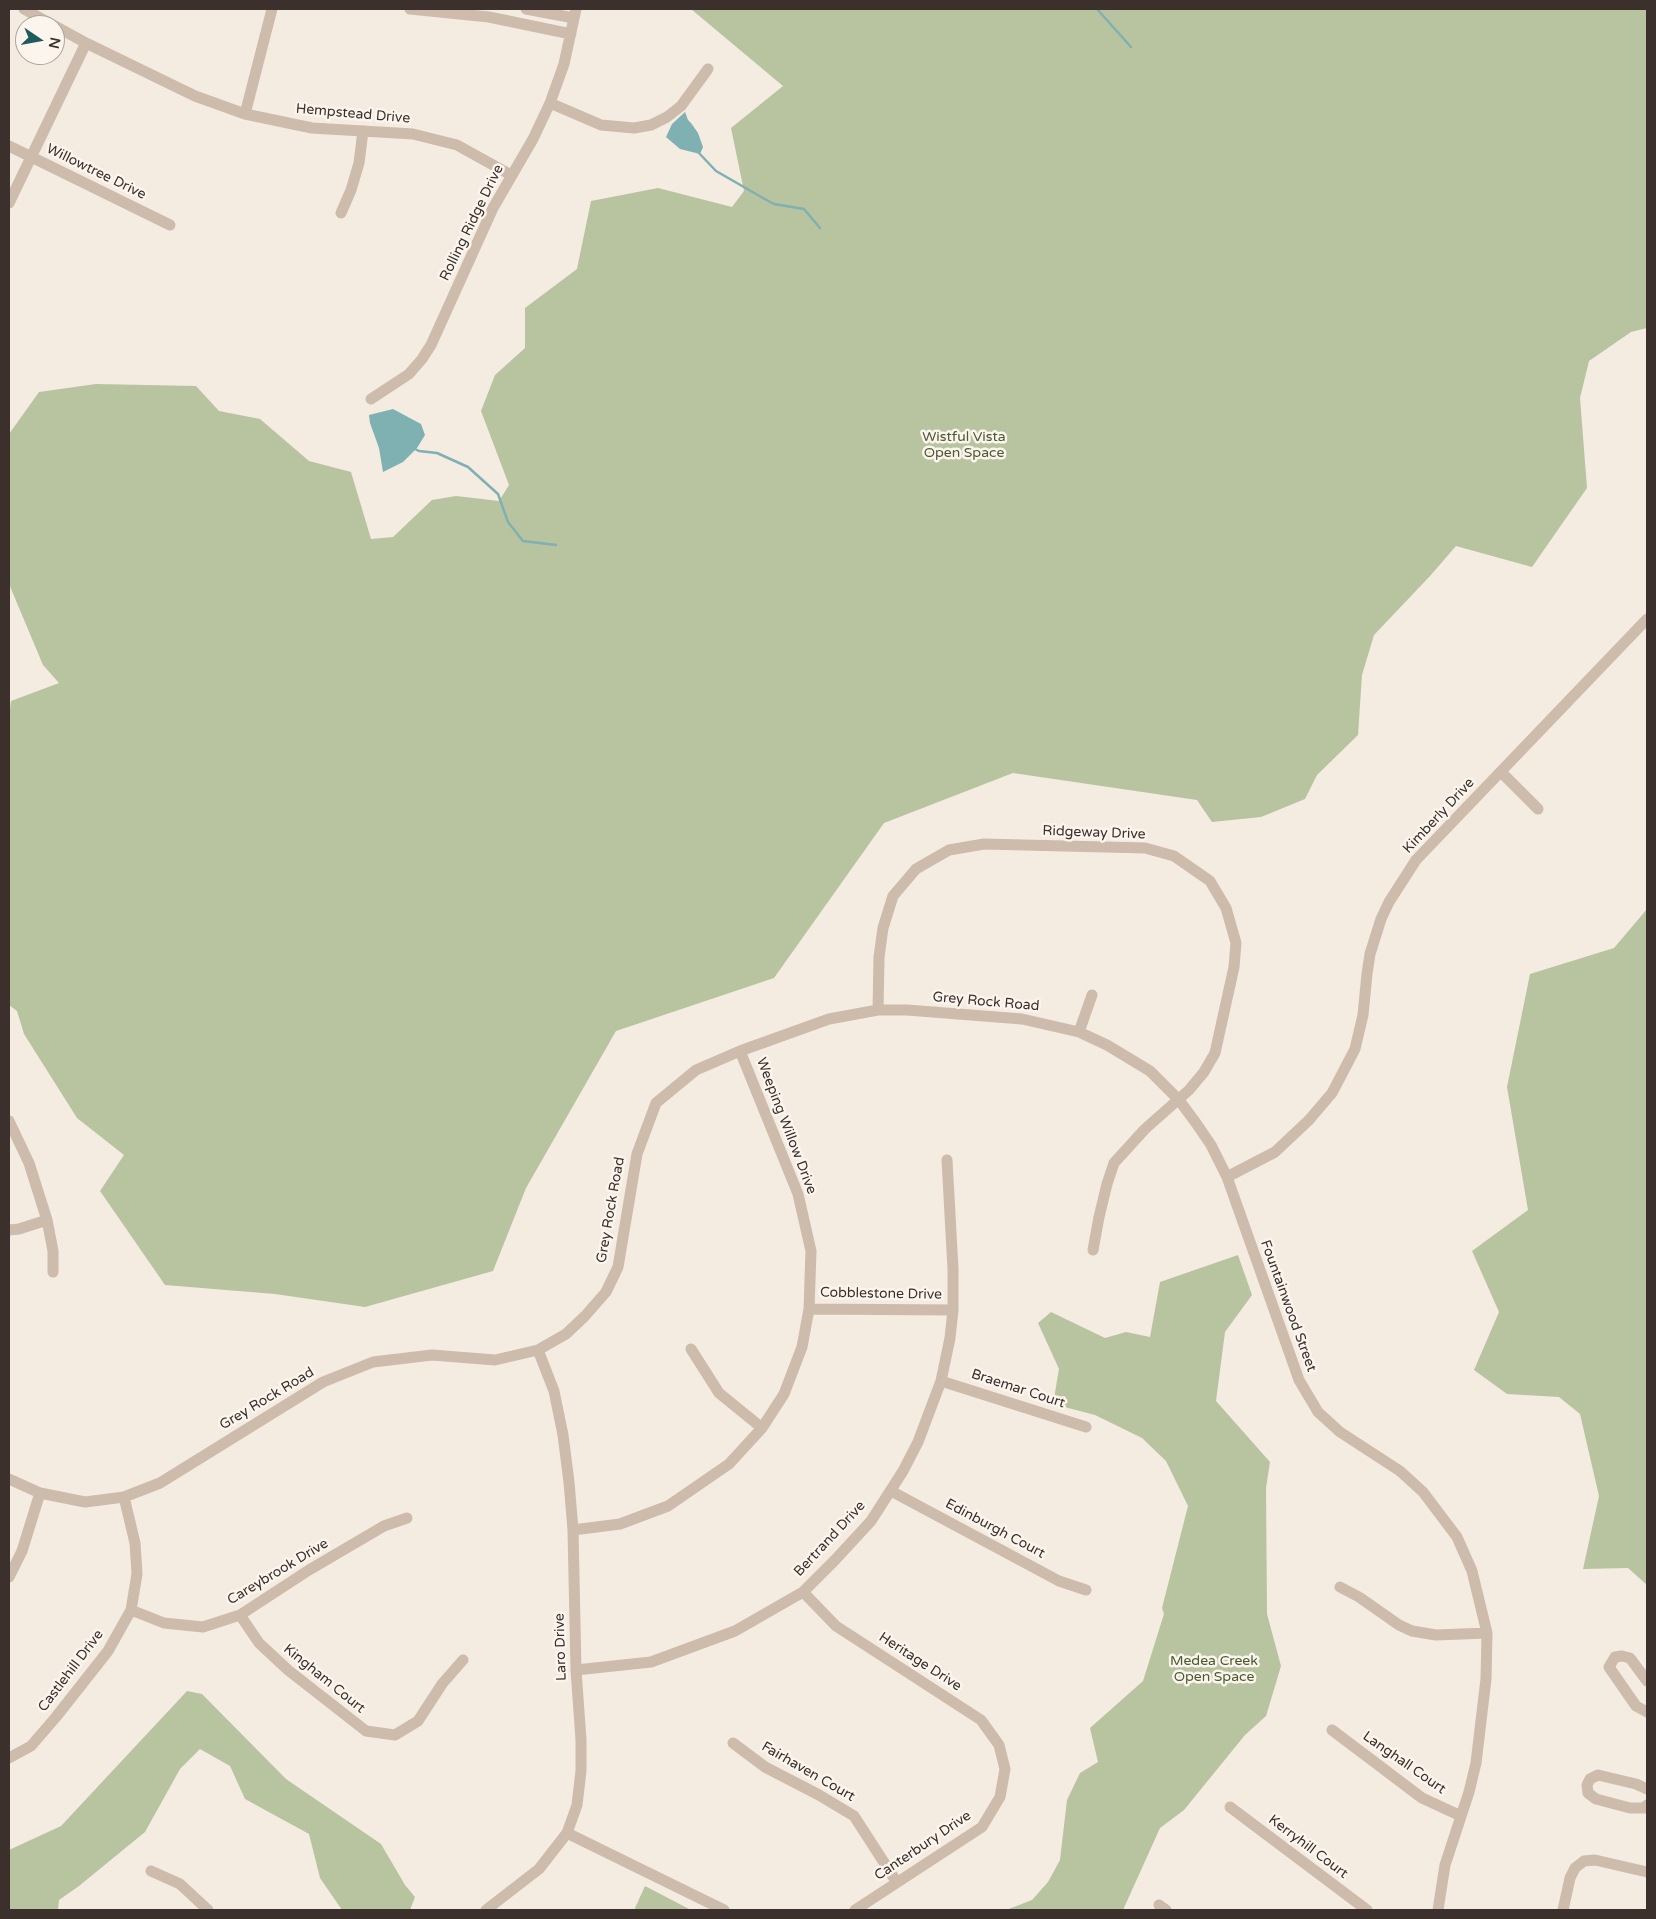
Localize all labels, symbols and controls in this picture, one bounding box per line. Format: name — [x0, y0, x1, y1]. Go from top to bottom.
north arrow — [15, 15, 65, 65]
text: N — [45, 36, 64, 50]
street label: Hempstead Drive — [295, 101, 411, 127]
street label: Willowtree Drive — [43, 141, 149, 203]
street label: Rolling Ridge Drive — [437, 162, 507, 284]
park label: Wistful Vista Open Space — [922, 429, 1006, 462]
street label: Kimberly Drive — [1400, 775, 1478, 857]
street label: Ridgeway Drive — [1042, 823, 1146, 843]
street label: Grey Rock Road — [932, 989, 1040, 1015]
street label: Weeping Willow Drive — [752, 1055, 820, 1197]
street label: Grey Rock Road — [593, 1156, 629, 1264]
street label: Fountainwood Street — [1256, 1238, 1320, 1374]
street label: Cobblestone Drive — [820, 1285, 942, 1303]
street label: Grey Rock Road — [217, 1364, 317, 1434]
street label: Braemar Court — [969, 1366, 1067, 1412]
street label: Edinburgh Court — [942, 1496, 1048, 1562]
street label: Bertrand Drive — [791, 1498, 869, 1580]
street label: Careybrook Drive — [224, 1535, 332, 1609]
street label: Laro Drive — [551, 1613, 571, 1681]
street label: Castlehill Drive — [35, 1627, 107, 1715]
street label: Heritage Drive — [875, 1629, 965, 1695]
street label: Kingham Court — [280, 1641, 368, 1717]
park label: Medea Creek Open Space — [1170, 1653, 1258, 1685]
street label: Langhall Court — [1359, 1728, 1449, 1798]
street label: Fairhaven Court — [758, 1738, 858, 1806]
street label: Canterbury Drive — [872, 1807, 974, 1885]
street label: Kerryhill Court — [1265, 1812, 1351, 1882]

